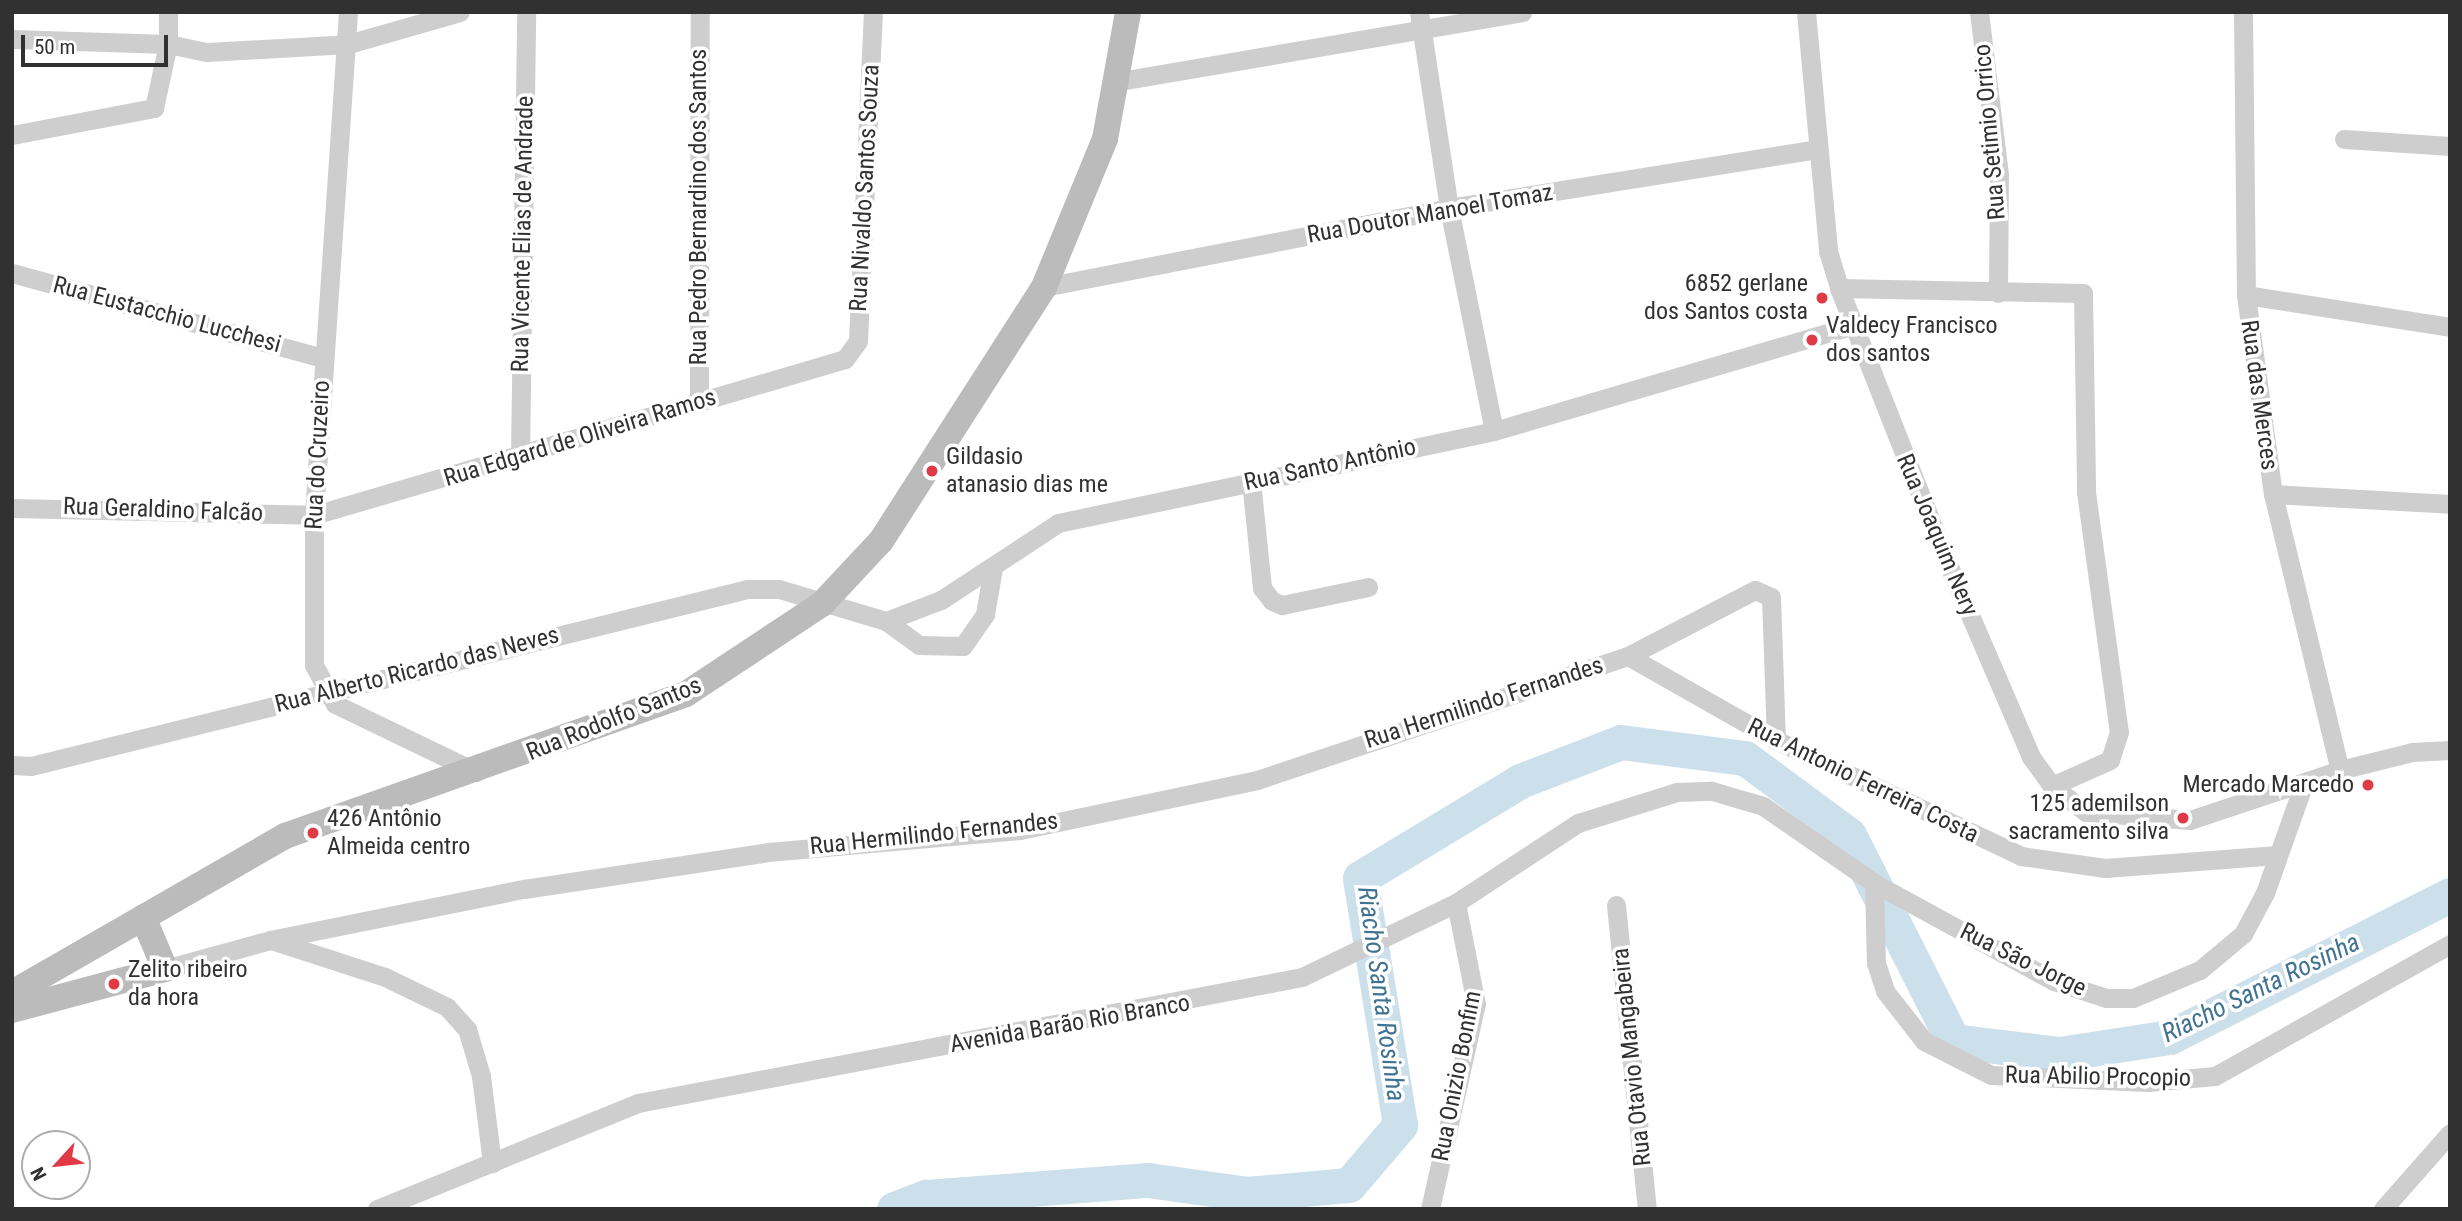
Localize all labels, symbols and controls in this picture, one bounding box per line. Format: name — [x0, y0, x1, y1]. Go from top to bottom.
scale bar — [24, 21, 172, 65]
text: 50 m — [34, 35, 75, 59]
street label: Rua Setimio Orrico — [1968, 43, 2012, 221]
street label: Rua Pedro Bernardino dos Santos — [685, 49, 713, 365]
street label: Rua Nivaldo Santos Souza — [844, 64, 886, 312]
street label: Rua Vicente Elias de Andrade — [506, 95, 540, 373]
street label: Rua Doutor Manoel Tomaz — [1305, 178, 1555, 250]
place label: 6852 gerlane dos Santos costa — [1644, 270, 1808, 326]
street label: Rua Eustacchio Lucchesi — [50, 271, 284, 359]
marker: 6852 gerlane dos Santos costa — [1814, 290, 1830, 306]
place label: Valdecy Francisco dos santos — [1826, 312, 1998, 368]
street label: Rua das Merces — [2234, 318, 2284, 472]
marker: Valdecy Francisco dos santos — [1804, 332, 1820, 348]
street label: Rua do Cruzeiro — [300, 380, 336, 530]
street label: Rua Edgard de Oliveira Ramos — [441, 383, 719, 493]
street label: Rua Santo Antônio — [1241, 433, 1419, 497]
place label: Gildasio atanasio dias me — [946, 443, 1108, 499]
street label: Rua Joaquim Nery — [1890, 450, 1984, 620]
marker: Gildasio atanasio dias me — [924, 463, 940, 479]
street label: Rua Geraldino Falcão — [63, 492, 263, 528]
street label: Rua Alberto Ricardo das Neves — [272, 621, 562, 719]
street label: Rua Hermilindo Fernandes — [1361, 651, 1607, 755]
street label: Rua Rodolfo Santos — [522, 671, 706, 767]
street label: Rua Antonio Ferreira Costa — [1743, 713, 1983, 849]
place label: Mercado Marcedo — [2182, 771, 2354, 799]
marker: Mercado Marcedo — [2360, 777, 2376, 793]
place label: 125 ademilson sacramento silva — [2008, 790, 2169, 846]
place label: 426 Antônio Almeida centro — [327, 805, 470, 861]
street label: Rua Hermilindo Fernandes — [809, 807, 1059, 861]
marker: 125 ademilson sacramento silva — [2175, 810, 2191, 826]
marker: 426 Antônio Almeida centro — [305, 825, 321, 841]
water label: Riacho Santa Rosinha — [1351, 885, 1411, 1103]
street label: Rua São Jorge — [1955, 917, 2091, 1003]
water label: Riacho Santa Rosinha — [2157, 927, 2365, 1049]
street label: Rua Otavio Mangabeira — [1606, 947, 1658, 1167]
place label: Zelito ribeiro da hora — [128, 956, 248, 1012]
marker: Zelito ribeiro da hora — [106, 976, 122, 992]
street label: Rua Onizio Bonfim — [1426, 988, 1488, 1164]
street label: Avenida Barão Rio Branco — [948, 989, 1192, 1059]
street label: Rua Abilio Procopio — [2005, 1061, 2191, 1093]
north arrow — [21, 1130, 91, 1200]
text: N — [26, 1163, 52, 1184]

